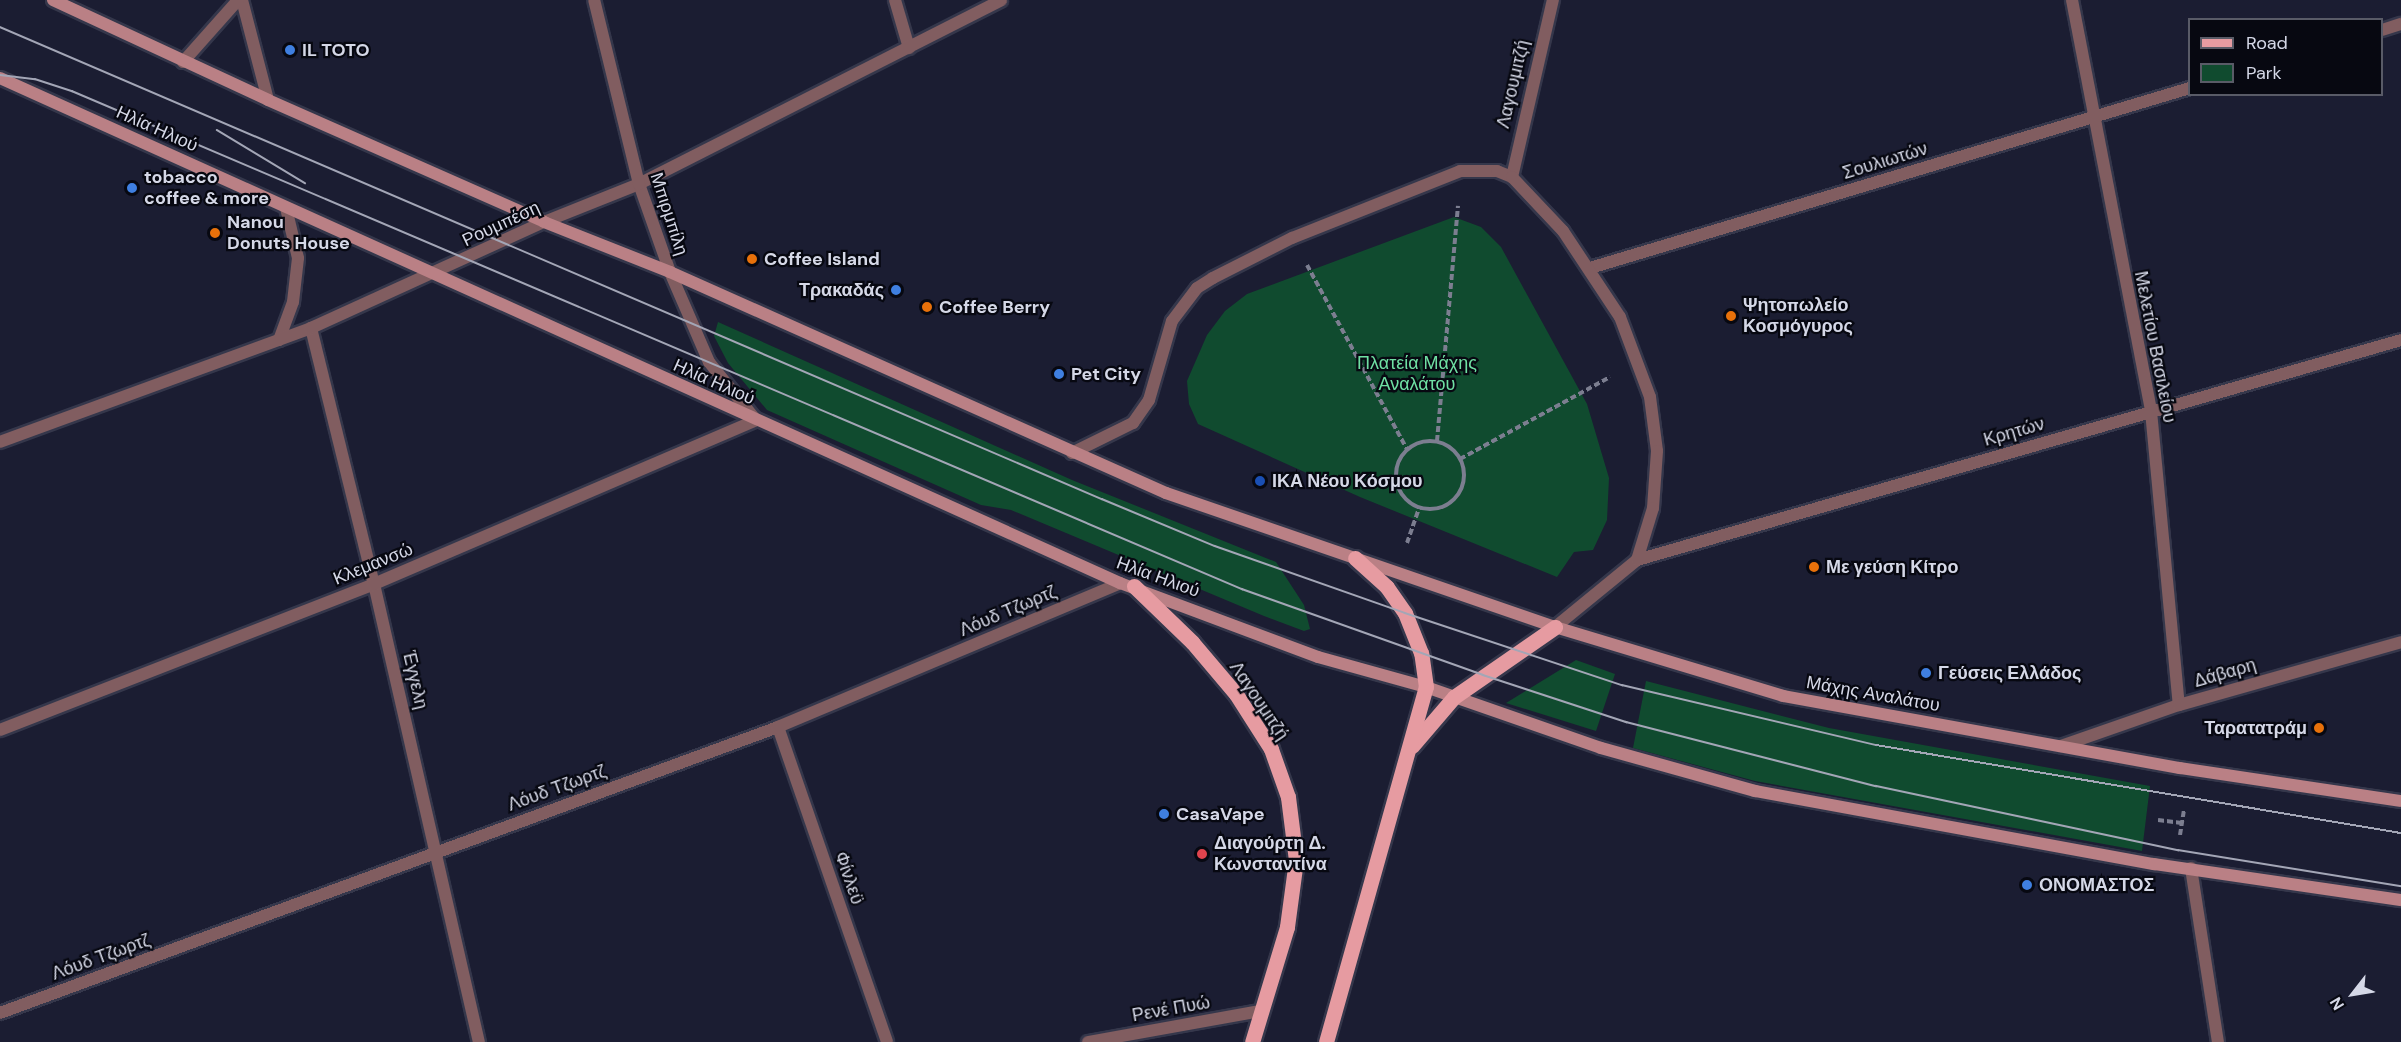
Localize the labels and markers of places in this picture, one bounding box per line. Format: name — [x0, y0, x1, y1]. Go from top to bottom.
place label: IL TOTO — [302, 39, 370, 61]
marker: IL TOTO — [283, 43, 297, 57]
place label: tobacco coffee & more — [144, 167, 269, 210]
marker: tobacco coffee & more — [125, 181, 139, 195]
place label: Nanou Donuts House — [227, 212, 350, 254]
marker: Nanou Donuts House — [208, 226, 222, 240]
place label: Coffee Island — [764, 248, 880, 270]
marker: Coffee Island — [745, 252, 759, 266]
place label: Τρακαδάς — [799, 279, 884, 301]
marker: Τρακαδάς — [889, 283, 903, 297]
place label: Ψητοπωλείο Κοσμόγυρος — [1743, 295, 1853, 338]
place label: Coffee Berry — [939, 296, 1050, 318]
marker: Coffee Berry — [920, 300, 934, 314]
marker: Ψητοπωλείο Κοσμόγυρος — [1724, 309, 1738, 323]
place label: Pet City — [1071, 363, 1141, 385]
marker: Pet City — [1052, 367, 1066, 381]
place label: ΙΚΑ Νέου Κόσμου — [1272, 470, 1422, 492]
marker: ΙΚΑ Νέου Κόσμου — [1253, 474, 1267, 488]
place label: Με γεύση Κίτρο — [1826, 556, 1959, 578]
marker: Με γεύση Κίτρο — [1807, 560, 1821, 574]
place label: Γεύσεις Ελλάδος — [1938, 662, 2081, 684]
marker: Γεύσεις Ελλάδος — [1919, 666, 1933, 680]
place label: Ταρατατράμ — [2204, 717, 2307, 739]
marker: Ταρατατράμ — [2312, 721, 2326, 735]
place label: CasaVape — [1176, 803, 1265, 825]
marker: CasaVape — [1157, 807, 1171, 821]
place label: Διαγούρτη Δ. Κωνσταντίνα — [1214, 833, 1327, 876]
marker: Διαγούρτη Δ. Κωνσταντίνα — [1195, 847, 1209, 861]
place label: ΟΝΟΜΑΣΤΟΣ — [2039, 874, 2154, 896]
marker: ΟΝΟΜΑΣΤΟΣ — [2020, 878, 2034, 892]

